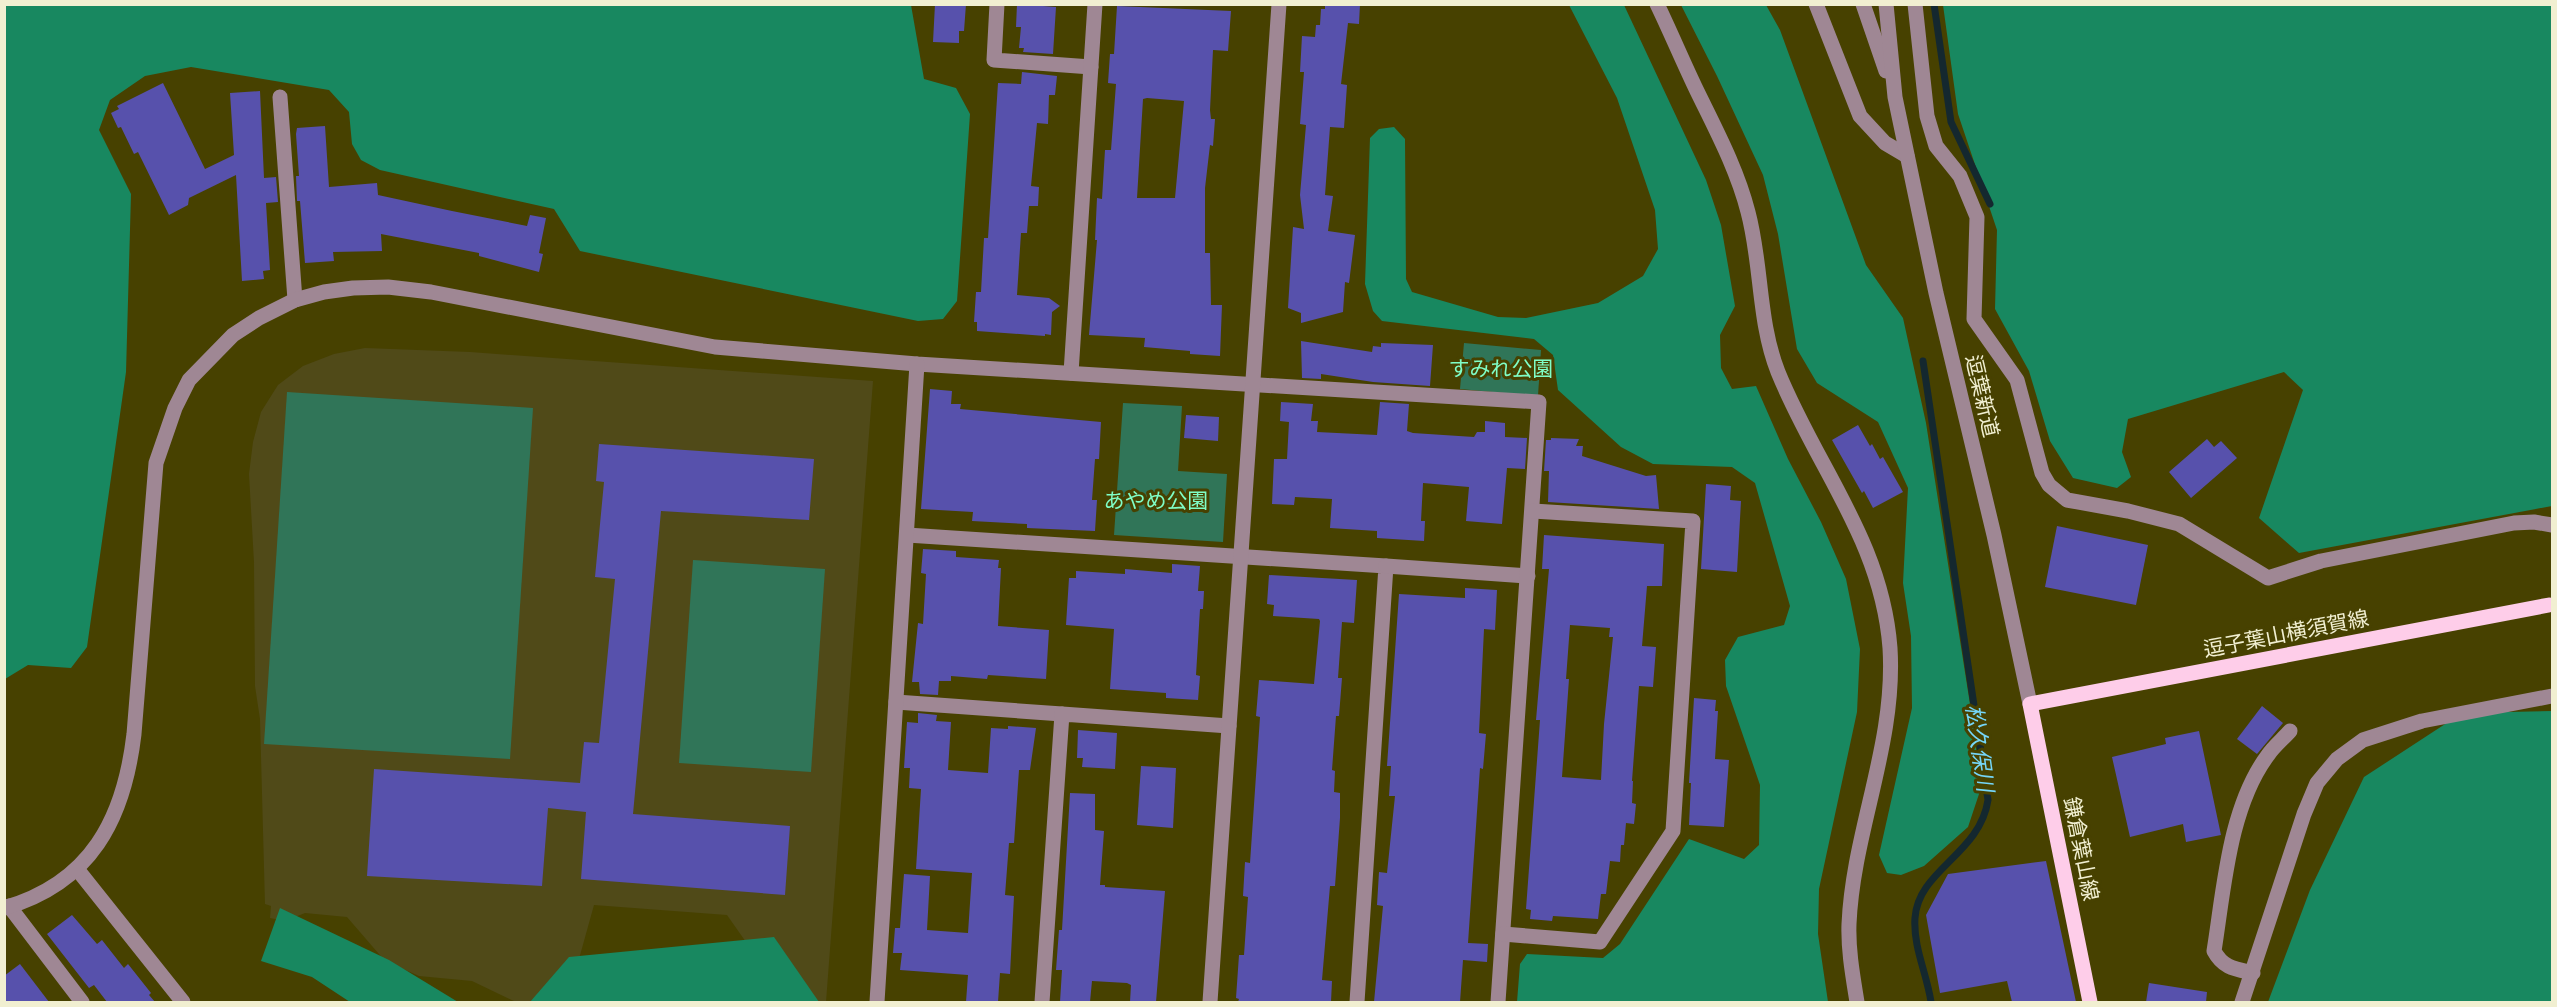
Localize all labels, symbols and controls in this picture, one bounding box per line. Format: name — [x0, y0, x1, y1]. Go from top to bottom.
street label: 逗葉新道 — [1962, 352, 2004, 439]
park label: すみれ公園 — [1449, 356, 1554, 380]
park label: あやめ公園 — [1104, 488, 1209, 512]
street label: 逗子葉山横須賀線 — [2201, 605, 2371, 661]
water label: 松久保川 — [1961, 703, 1999, 795]
street label: 鎌倉葉山線 — [2060, 795, 2104, 903]

